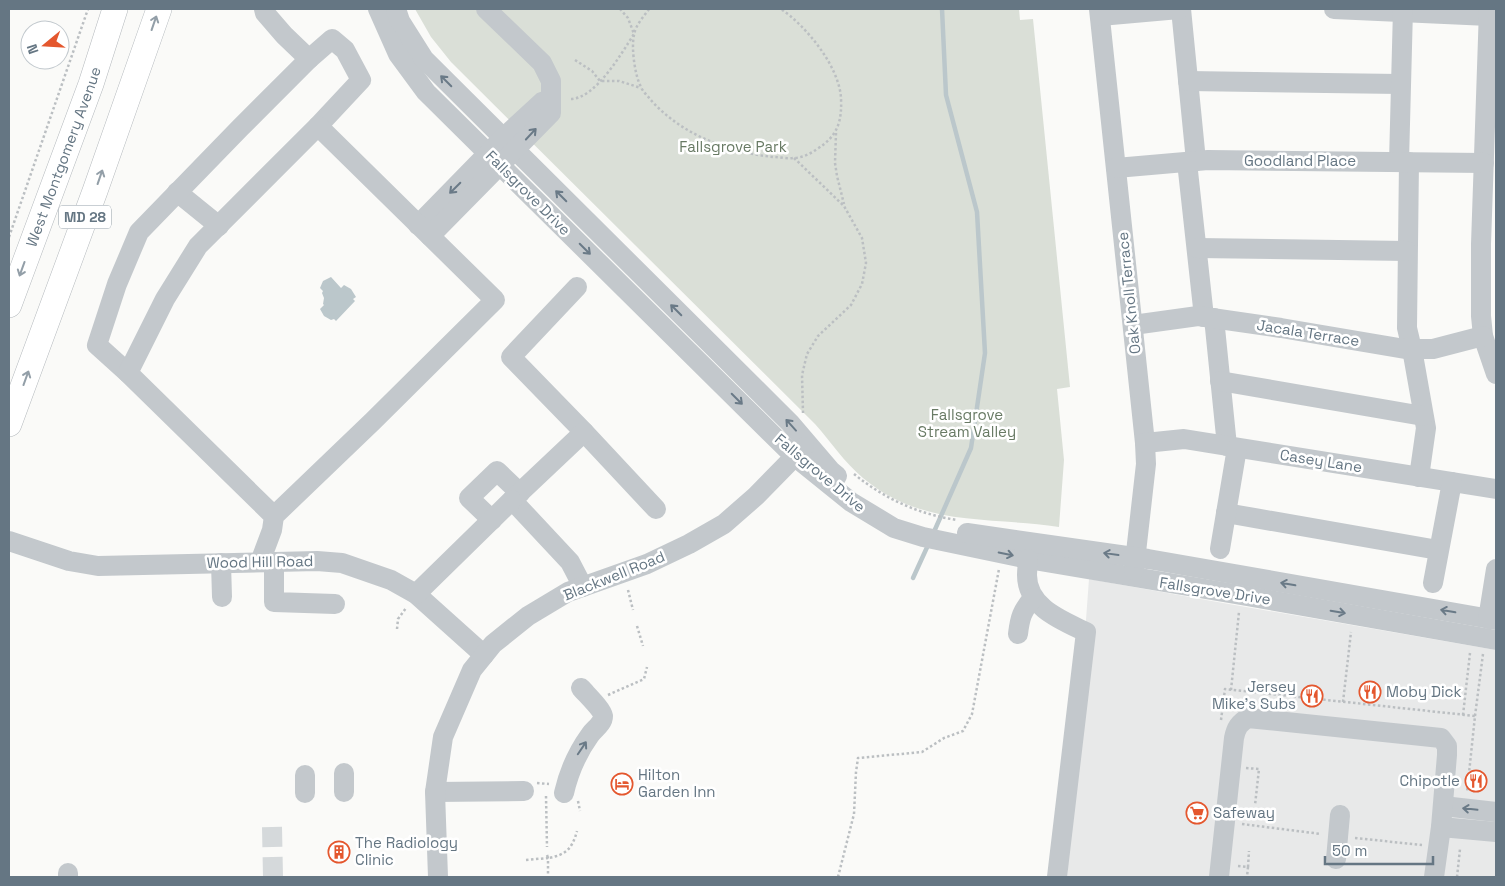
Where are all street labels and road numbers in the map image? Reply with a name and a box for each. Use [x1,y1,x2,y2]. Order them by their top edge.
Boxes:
street label: West Montgomery Avenue [21,64,105,249]
street label: Fallsgrove Drive [482,146,575,239]
street label: Goodland Place [1244,151,1356,170]
road number: MD 28 [59,206,111,228]
street label: Oak Knoll Terrace [1113,231,1144,355]
street label: Jacala Terrace [1255,315,1361,350]
street label: Fallsgrove Drive [771,429,870,516]
street label: Casey Lane [1279,445,1364,476]
street label: Blackwell Road [560,547,667,605]
street label: Wood Hill Road [207,551,313,572]
street label: Fallsgrove Drive [1158,572,1272,609]

